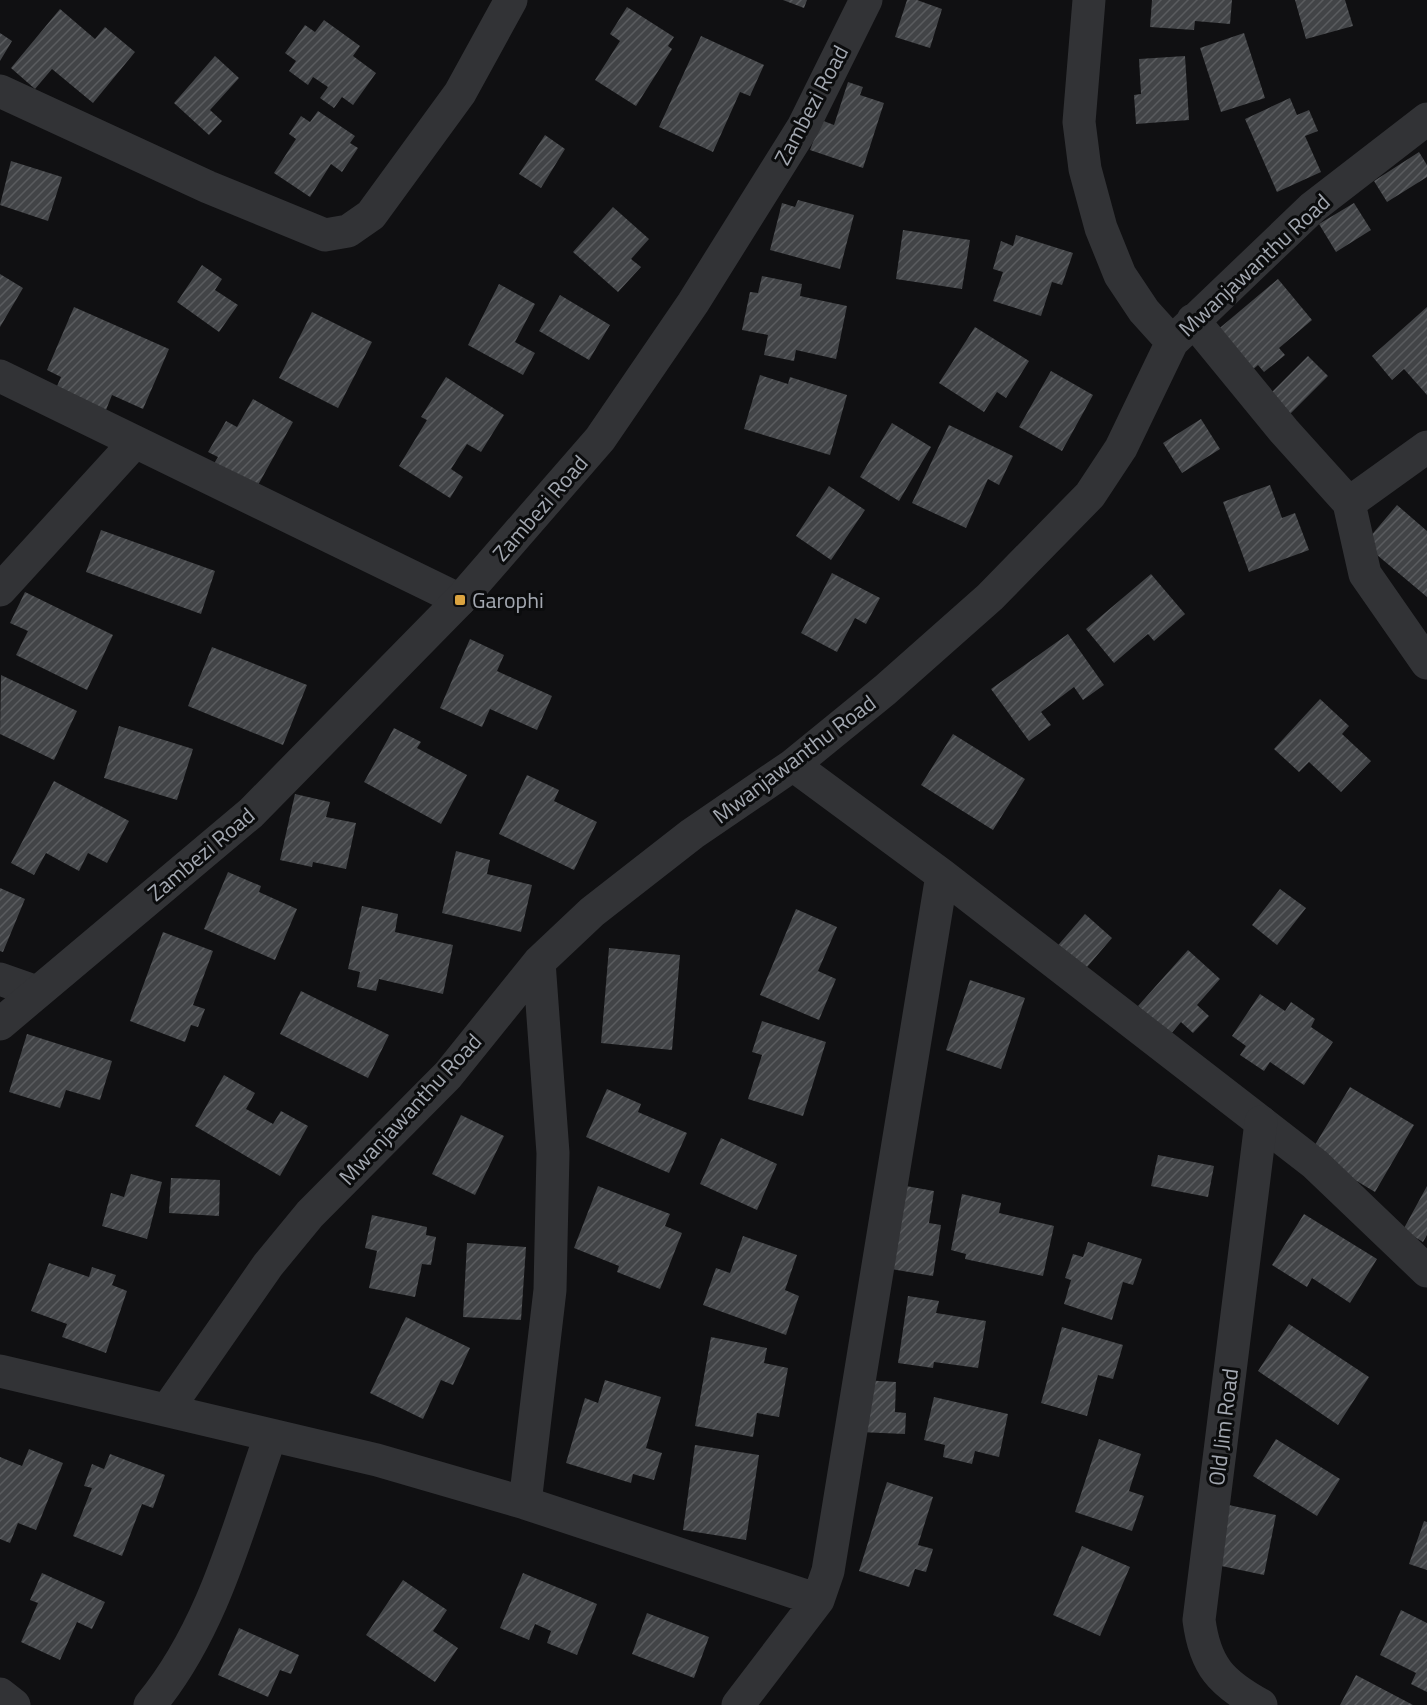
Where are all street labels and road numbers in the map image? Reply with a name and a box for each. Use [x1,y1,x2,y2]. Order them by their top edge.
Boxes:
street label: Zambezi Road [765,39,857,171]
street label: Mwanjawanthu Road [1170,185,1338,345]
street label: Zambezi Road [484,447,596,569]
street label: Mwanjawanthu Road [705,686,883,832]
street label: Zambezi Road [140,799,262,909]
street label: Mwanjawanthu Road [330,1025,490,1193]
street label: Old Jim Road [1199,1366,1247,1488]

